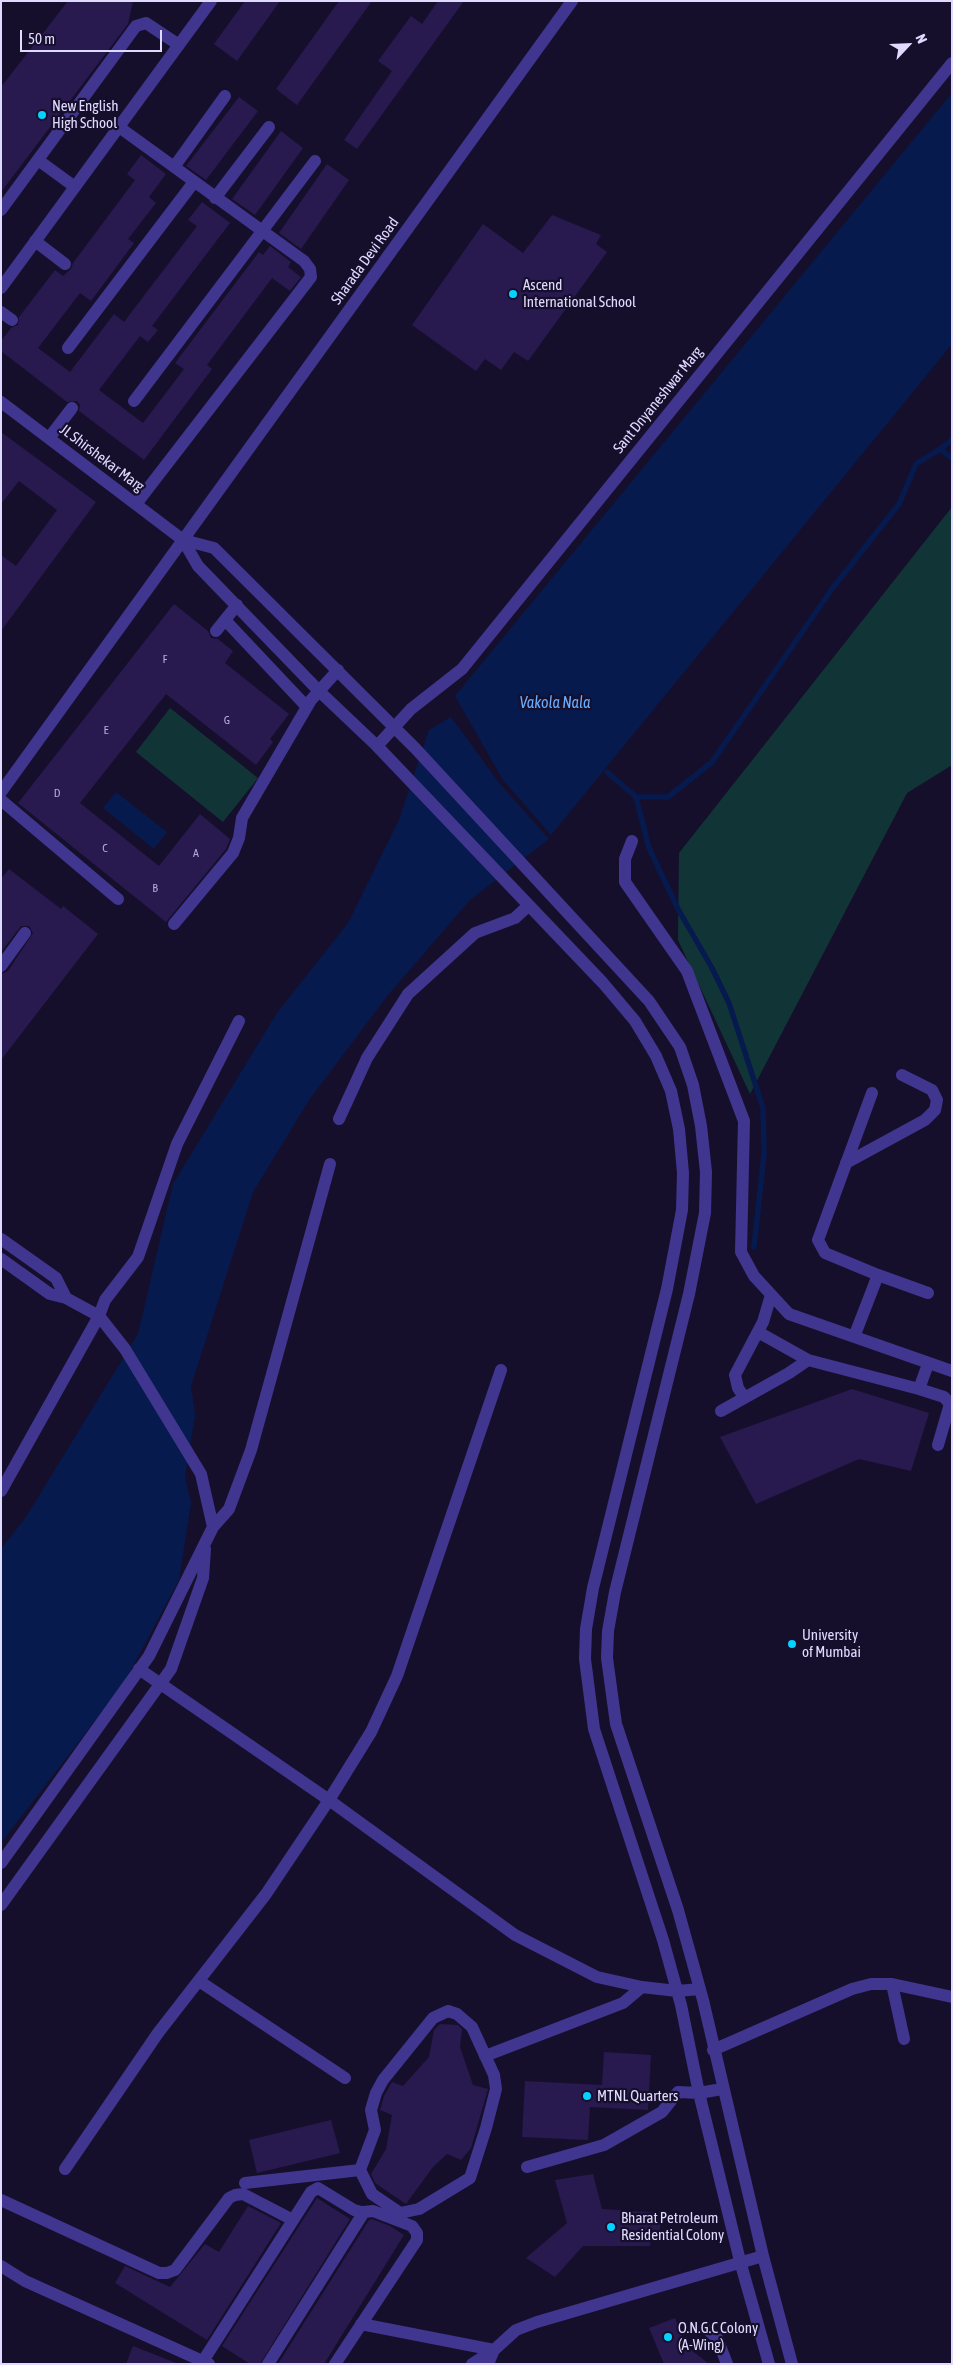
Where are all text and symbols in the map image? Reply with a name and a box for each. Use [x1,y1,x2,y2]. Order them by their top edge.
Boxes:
scale bar [22,20,165,52]
north arrow [883,20,933,70]
text: 50 m [28,30,55,47]
text: N [913,32,931,46]
place label: New English High School [52,97,119,132]
marker: New English High School [36,109,48,121]
street label: Sharada Devi Road [327,214,403,308]
place label: Ascend International School [523,276,636,311]
marker: Ascend International School [507,288,519,300]
street label: Sant Dnyaneshwar Marg [609,343,707,457]
street label: JL Shirshekar Marg [56,420,148,496]
house number: F [163,652,167,666]
water label: Vakola Nala [520,693,590,713]
house number: G [224,713,230,727]
house number: E [103,723,109,737]
house number: D [54,786,60,800]
house number: C [102,841,108,855]
house number: A [193,846,199,860]
house number: B [152,881,158,895]
place label: University of Mumbai [802,1626,861,1661]
marker: University of Mumbai [786,1638,798,1650]
place label: MTNL Quarters [597,2087,678,2105]
marker: MTNL Quarters [581,2090,593,2102]
place label: Bharat Petroleum Residential Colony [621,2209,724,2244]
marker: Bharat Petroleum Residential Colony [605,2221,617,2233]
place label: O.N.G.C Colony (A-Wing) [678,2319,758,2354]
marker: O.N.G.C Colony (A-Wing) [662,2331,674,2343]

